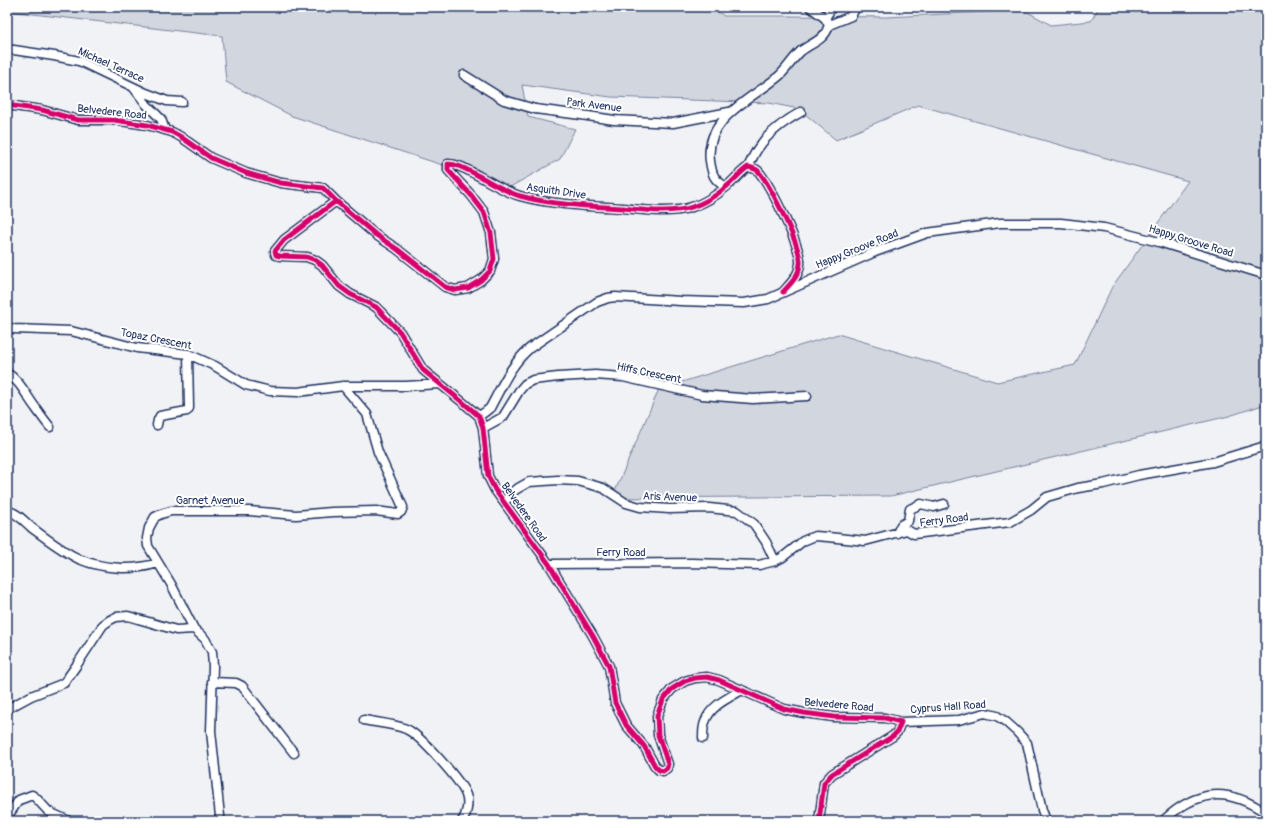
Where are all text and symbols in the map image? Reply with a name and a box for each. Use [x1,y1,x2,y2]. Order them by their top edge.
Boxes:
street label: Michael Terrace [76,45,147,86]
street label: Park Avenue [566,95,623,115]
street label: Belvedere Road [77,102,147,122]
street label: Asquith Drive [525,180,587,202]
street label: Happy Groove Road [1147,222,1235,260]
street label: Happy Groove Road [814,227,900,271]
street label: Topaz Crescent [119,326,193,352]
street label: Hiffs Crescent [616,360,683,386]
street label: Belvedere Road [499,480,549,544]
street label: Aris Avenue [643,490,698,504]
street label: Garnet Avenue [176,494,245,507]
street label: Ferry Road [919,511,969,529]
street label: Ferry Road [596,546,646,559]
street label: Belvedere Road [804,695,874,715]
street label: Cyprus Hall Road [910,698,986,716]

